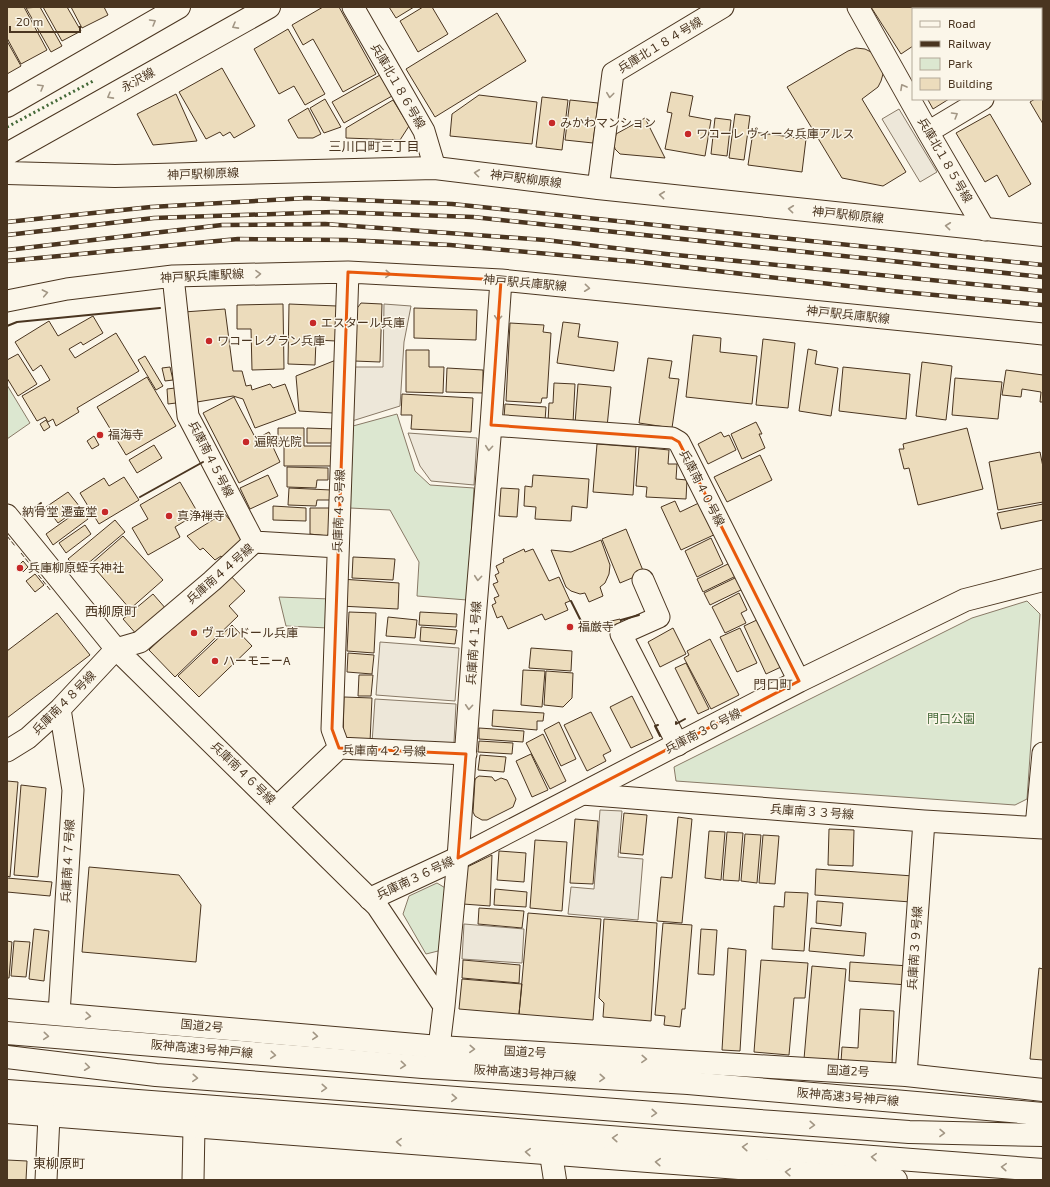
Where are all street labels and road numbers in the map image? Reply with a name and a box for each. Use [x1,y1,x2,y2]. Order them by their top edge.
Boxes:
street label: 兵庫北１８４号線 [615,13,704,75]
street label: 兵庫北１８６号線 [369,40,429,131]
street label: 永沢線 [118,64,157,94]
street label: 兵庫北１８５号線 [916,114,976,205]
street label: 神戸駅柳原線 [167,165,239,181]
street label: 神戸駅柳原線 [490,167,563,189]
street label: 神戸駅柳原線 [812,203,885,225]
street label: 神戸駅兵庫駅線 [160,266,244,284]
street label: 神戸駅兵庫駅線 [483,271,568,293]
street label: 神戸駅兵庫駅線 [806,303,891,325]
street label: 兵庫南４５号線 [187,418,237,499]
street label: 兵庫南４０号線 [678,447,728,528]
street label: 兵庫南４３号線 [330,469,346,553]
street label: 兵庫南４４号線 [183,540,256,606]
street label: 兵庫南４１号線 [463,601,483,685]
street label: 兵庫南４８号線 [29,668,98,737]
street label: 兵庫南３６号線 [662,705,743,755]
street label: 兵庫南４６号線 [209,738,279,806]
street label: 兵庫南４２号線 [342,742,426,758]
street label: 兵庫南３３号線 [770,801,854,821]
street label: 兵庫南４７号線 [58,819,76,903]
street label: 兵庫南３６号線 [374,853,456,901]
street label: 兵庫南３９号線 [904,906,924,990]
street label: 国道2号 [180,1016,224,1034]
street label: 阪神高速3号神戸線 [150,1037,254,1059]
street label: 国道2号 [503,1043,547,1059]
street label: 阪神高速3号神戸線 [473,1061,577,1083]
street label: 国道2号 [826,1062,870,1078]
street label: 阪神高速3号神戸線 [796,1085,900,1107]

